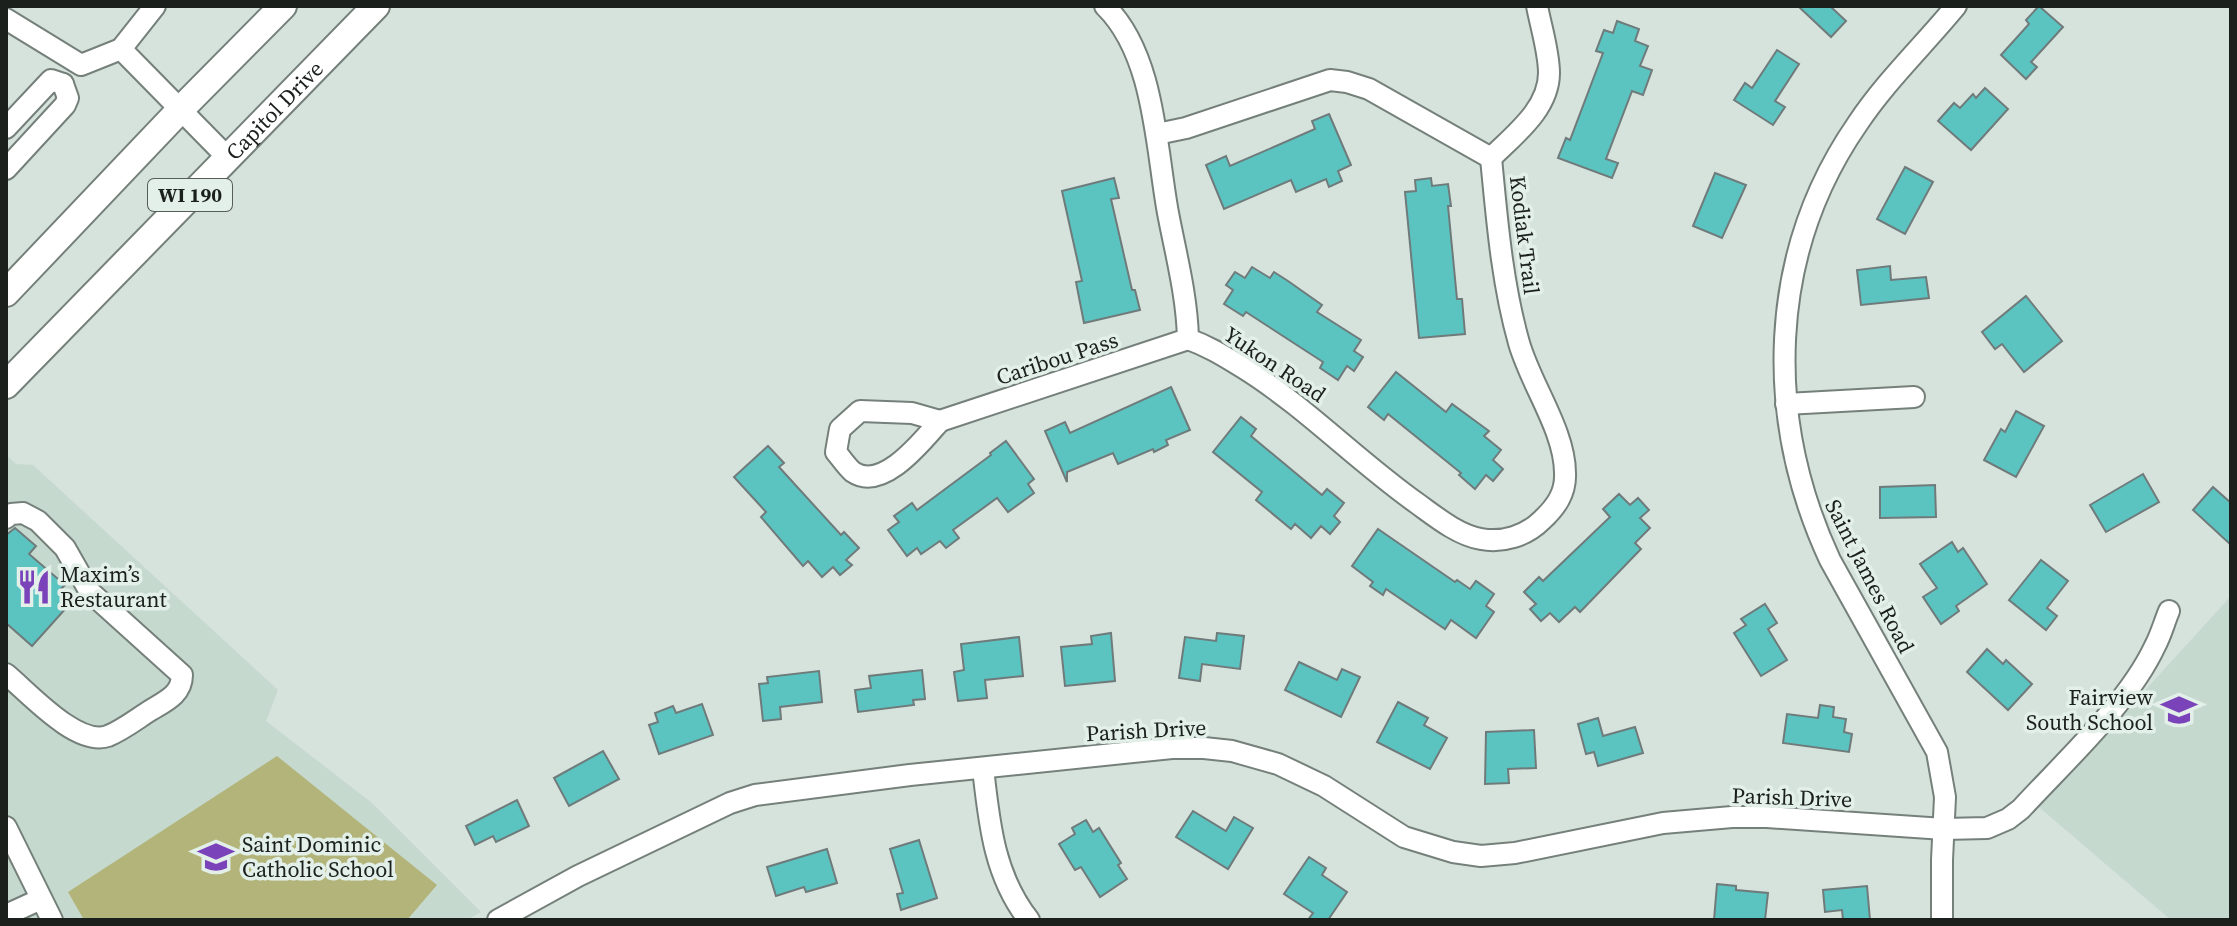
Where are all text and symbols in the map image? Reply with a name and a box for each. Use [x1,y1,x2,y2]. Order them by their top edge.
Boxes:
street label: Capitol Drive [219,54,330,166]
street label: Kodiak Trail [1503,174,1547,296]
road number: WI 190 [148,179,232,211]
street label: Yukon Road [1218,319,1332,409]
street label: Caribou Pass [992,324,1122,392]
street label: Saint James Road [1818,494,1922,658]
place label: Maxim’s Restaurant [60,559,167,614]
restaurant icon: Maxim’s Restaurant [15,568,53,606]
place label: Fairview South School [2026,682,2153,737]
school or university icon: Fairview South School [2160,691,2198,729]
street label: Parish Drive [1085,712,1207,748]
street label: Parish Drive [1731,780,1853,814]
place label: Saint Dominic Catholic School [242,829,394,884]
school or university icon: Saint Dominic Catholic School [197,838,235,876]

